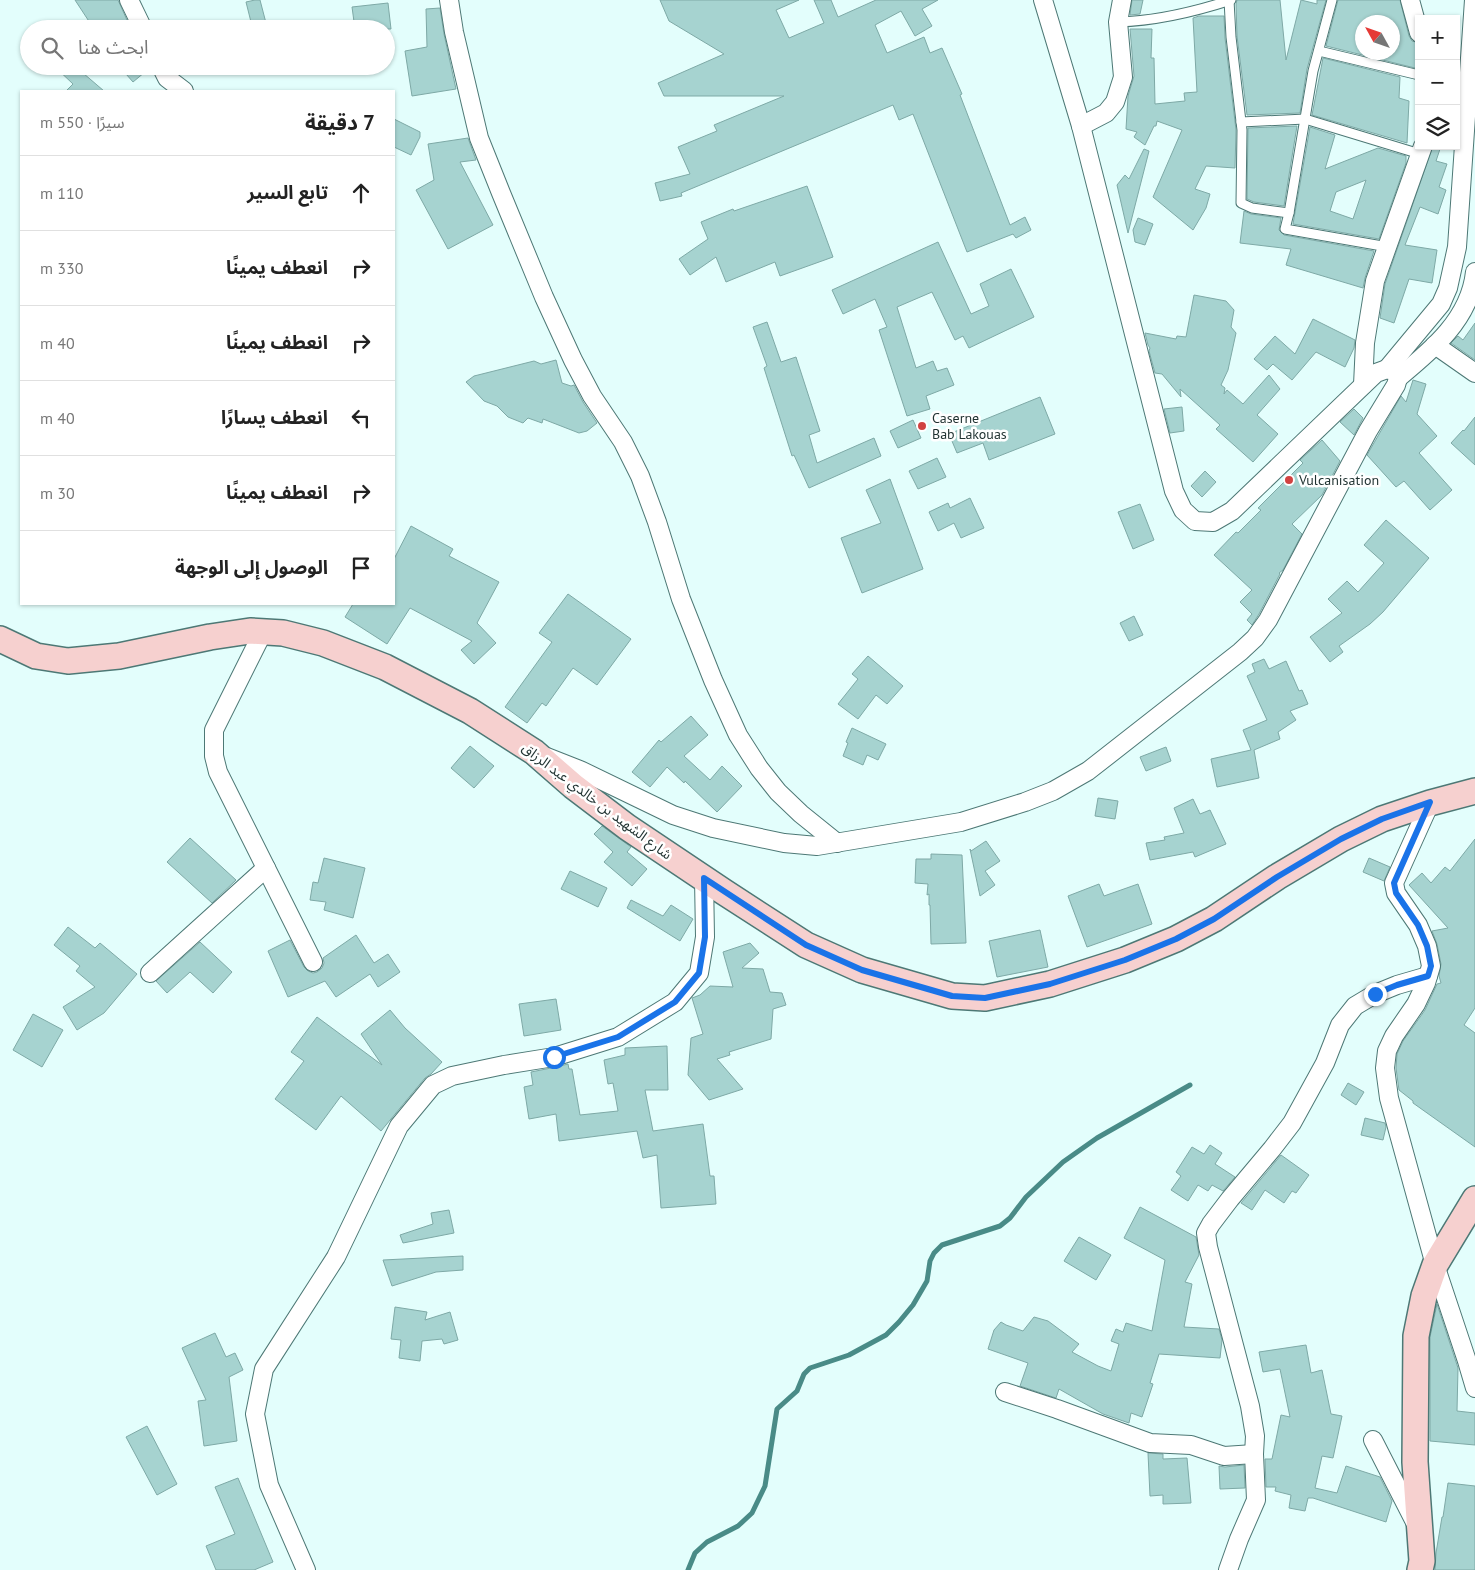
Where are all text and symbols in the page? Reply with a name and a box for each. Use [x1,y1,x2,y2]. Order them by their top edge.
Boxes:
north arrow [1355,15,1400,60]
map controls [1415,15,1460,150]
button: + [1415,15,1460,60]
search box [20,20,395,75]
icon: search [38,34,66,62]
text: ابحث هنا [78,35,149,59]
button: − [1415,60,1460,105]
button: layers [1415,105,1460,150]
text: 7 دقيقة [305,109,375,136]
text: سيرًا · 550 m [40,112,125,132]
icon: ahead [347,179,375,207]
text: تابع السير [247,180,328,204]
text: 110 m [40,183,83,203]
icon: right [347,254,375,282]
text: انعطف يمينًا [226,255,328,279]
text: 330 m [40,258,83,278]
icon: right [347,329,375,357]
text: انعطف يمينًا [226,330,328,354]
text: 40 m [40,333,75,353]
icon: left [347,404,375,432]
text: انعطف يسارًا [221,405,328,429]
text: 40 m [40,408,75,428]
place label: Caserne Bab Lakouas [932,409,1007,443]
marker: Caserne Bab Lakouas [916,420,928,432]
place label: Vulcanisation [1298,471,1379,489]
marker: Vulcanisation [1283,474,1295,486]
icon: right [347,479,375,507]
text: انعطف يمينًا [226,480,328,504]
text: 30 m [40,483,75,503]
icon: arrive [347,554,375,582]
text: الوصول إلى الوجهة [175,555,328,579]
street label: شارع الشهيد بن خالدي عبد الرزاق [517,739,676,865]
route end [1364,983,1387,1006]
route start [543,1046,566,1069]

